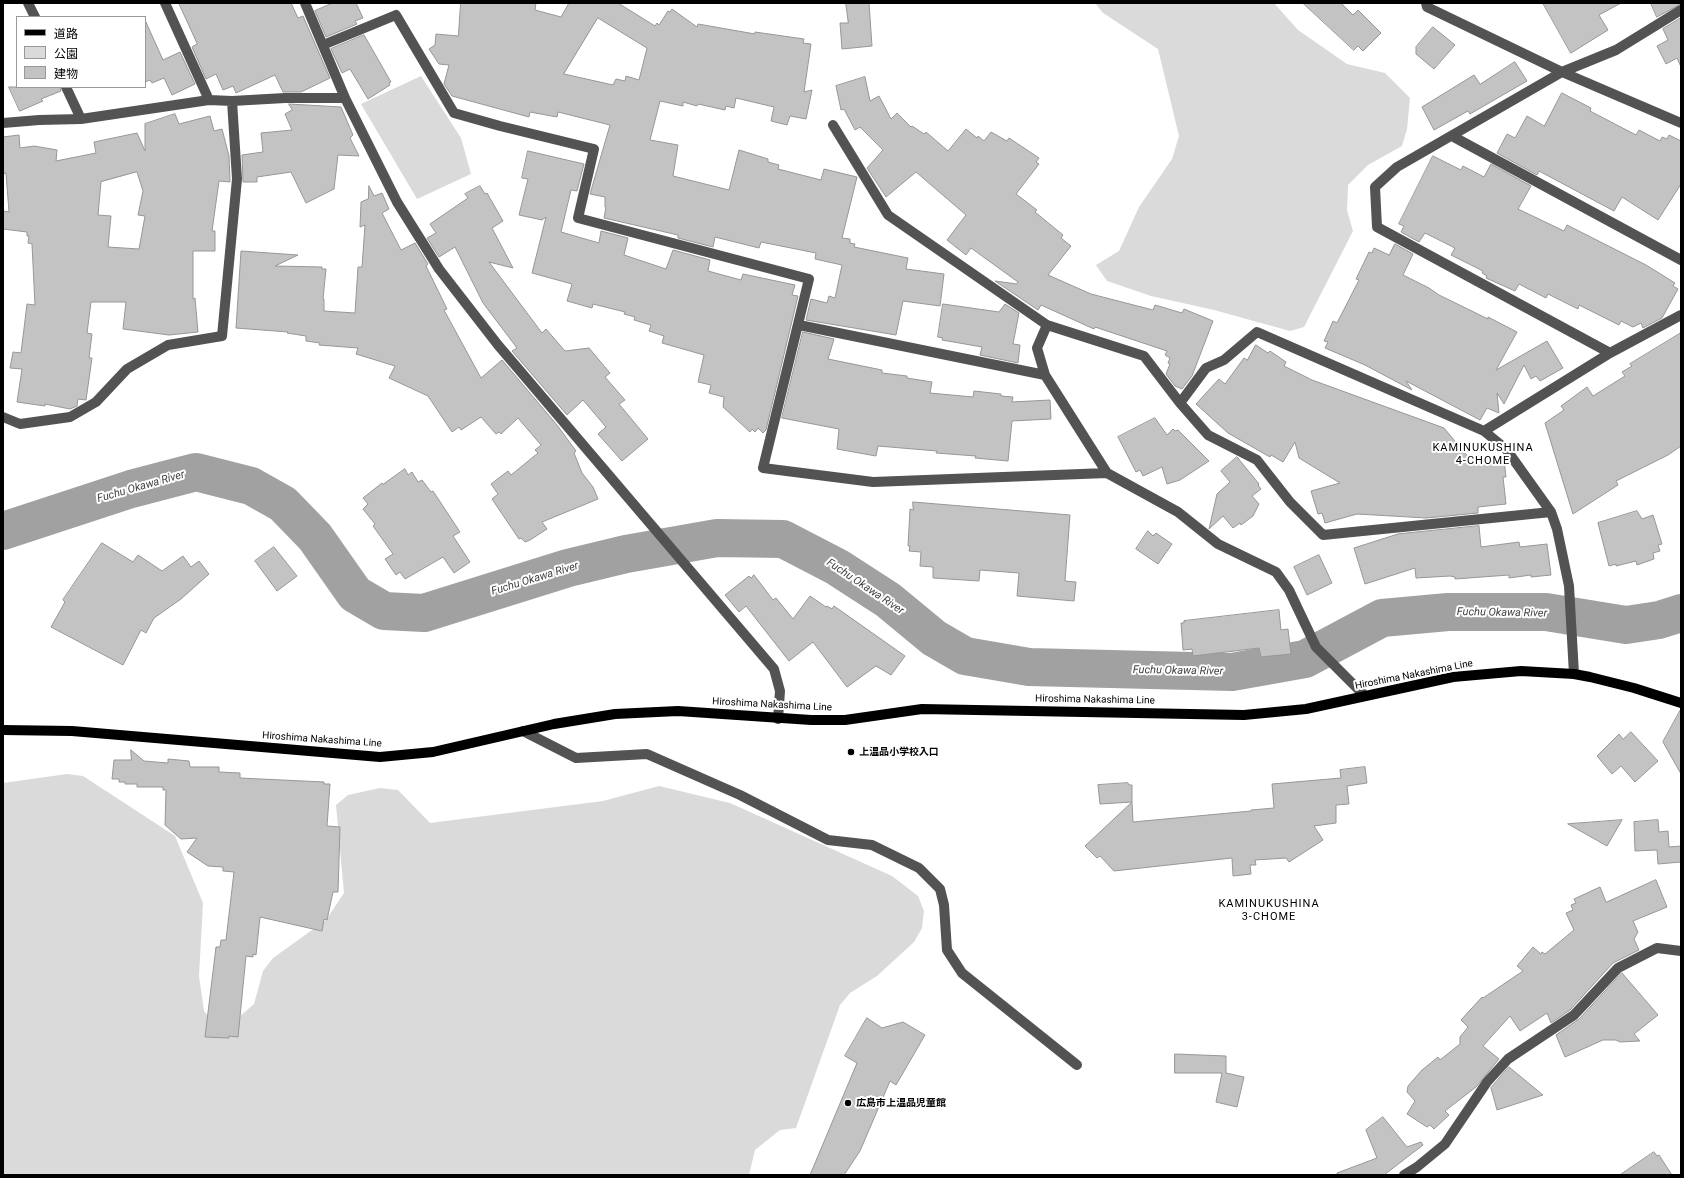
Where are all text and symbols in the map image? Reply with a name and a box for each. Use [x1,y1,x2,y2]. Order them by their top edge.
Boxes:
legend [16,16,146,88]
text: 道路 [54,27,78,41]
text: 公園 [54,47,78,61]
text: 建物 [54,67,78,81]
district label: KAMINUKUSHINA 4-CHOME [1432,441,1534,467]
water label: Fuchu Okawa River [96,468,186,506]
water label: Fuchu Okawa River [824,556,906,618]
water label: Fuchu Okawa River [490,559,580,599]
water label: Fuchu Okawa River [1457,606,1547,620]
street label: Hiroshima Nakashima Line [1354,658,1474,692]
water label: Fuchu Okawa River [1133,664,1223,678]
street label: Hiroshima Nakashima Line [1035,693,1155,707]
street label: Hiroshima Nakashima Line [712,696,832,714]
street label: Hiroshima Nakashima Line [262,730,382,750]
place label: 上温品小学校入口 [859,746,939,758]
marker: 上温品小学校入口 [846,747,856,757]
district label: KAMINUKUSHINA 3-CHOME [1218,897,1320,923]
place label: 広島市上温品児童館 [856,1097,946,1109]
marker: 広島市上温品児童館 [843,1098,853,1108]

